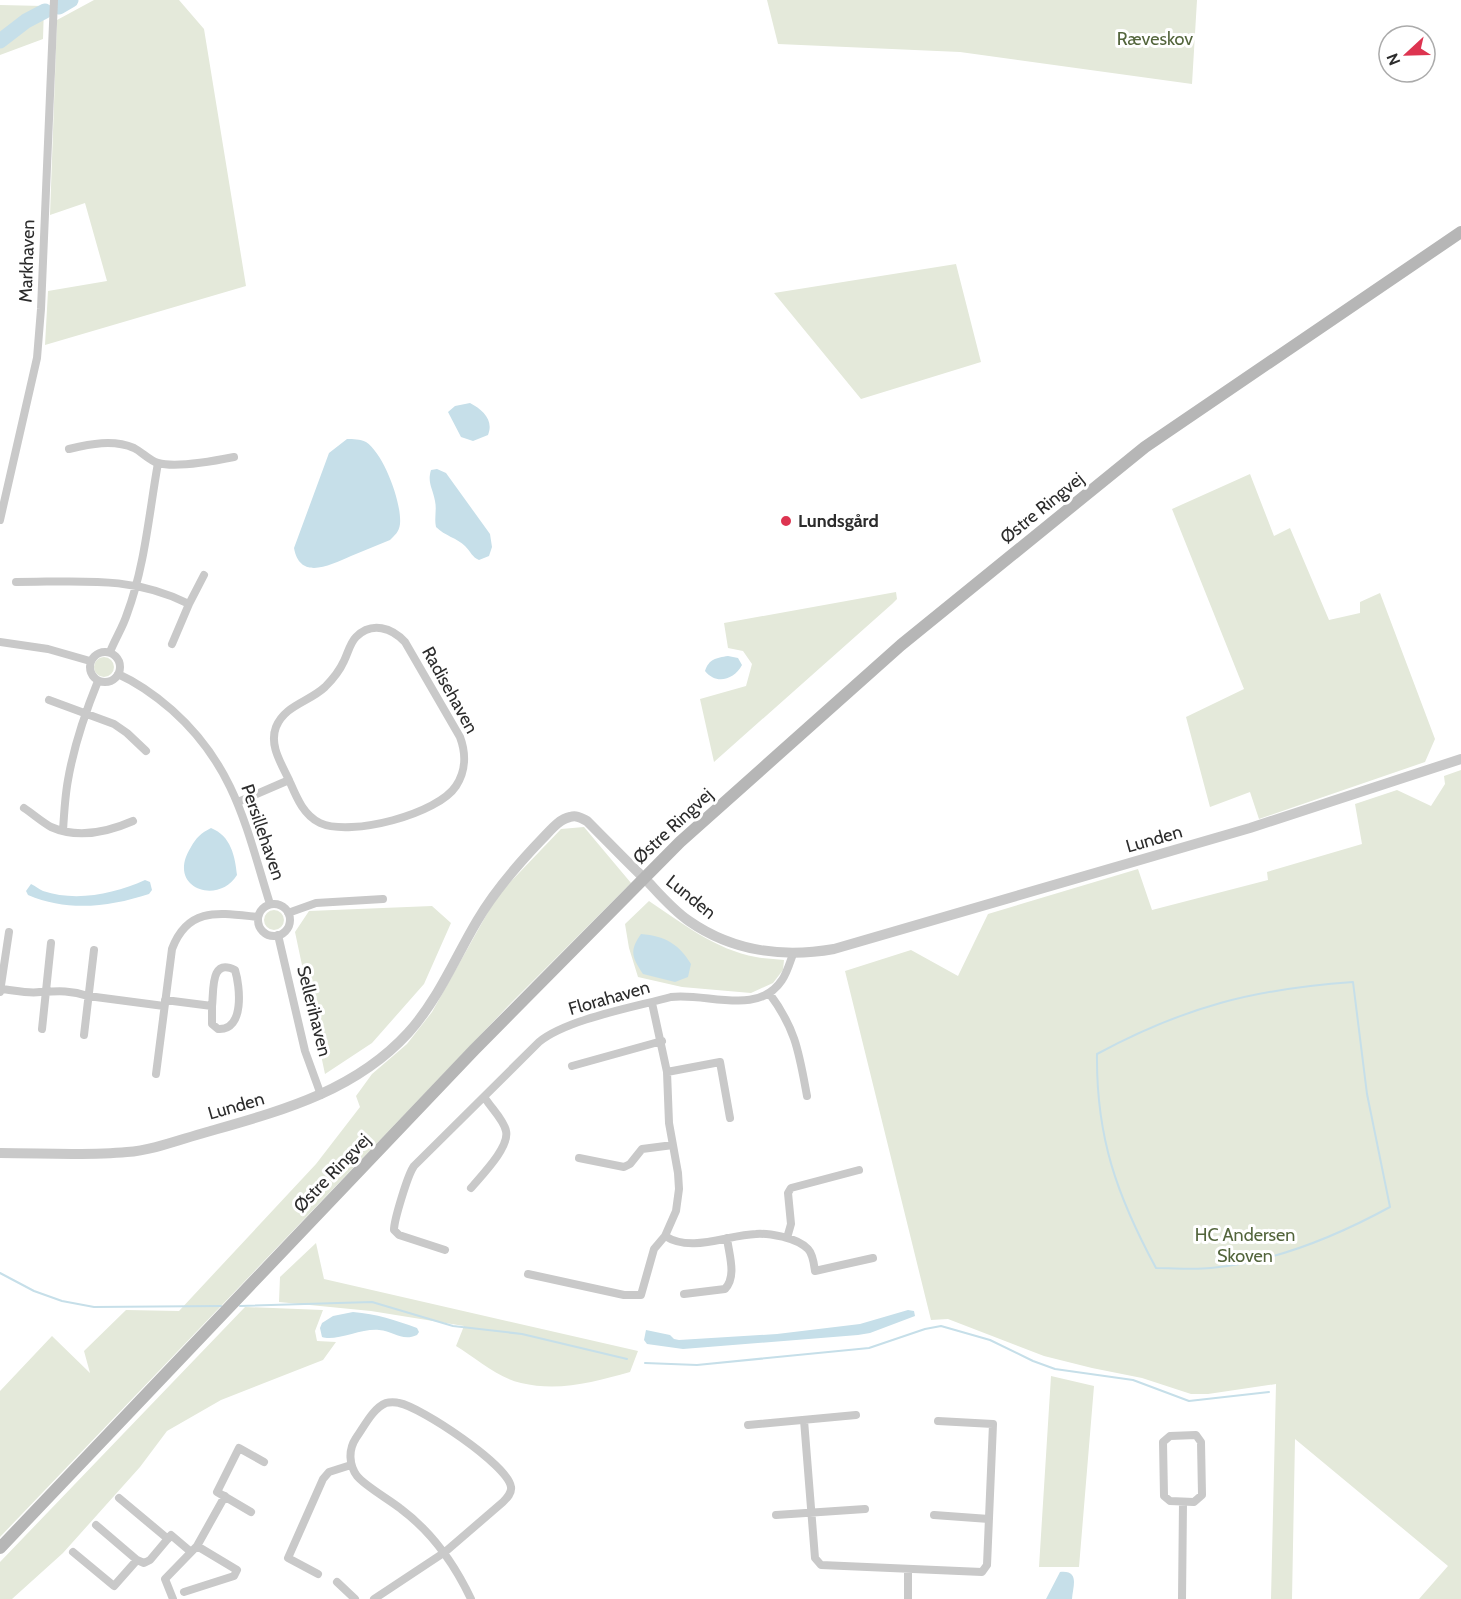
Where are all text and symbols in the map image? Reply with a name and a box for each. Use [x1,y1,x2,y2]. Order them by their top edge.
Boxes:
north arrow [1377,24,1437,84]
park label: Ræveskov [1117,28,1193,50]
text: N [1383,51,1404,68]
street label: Markhaven [15,219,39,303]
street label: Østre Ringvej [996,468,1088,548]
place label: Lundsgård [798,510,879,532]
marker: Lundsgård [779,514,793,528]
street label: Radisehaven [417,643,483,737]
street label: Persillehaven [236,781,290,883]
street label: Østre Ringvej [628,783,718,869]
street label: Lunden [1123,820,1185,858]
street label: Lunden [662,870,720,924]
street label: Sellerihaven [292,963,336,1059]
street label: Florahaven [566,976,652,1020]
street label: Lunden [205,1087,267,1125]
street label: Østre Ringvej [289,1129,375,1217]
park label: HC Andersen Skoven [1195,1224,1295,1267]

